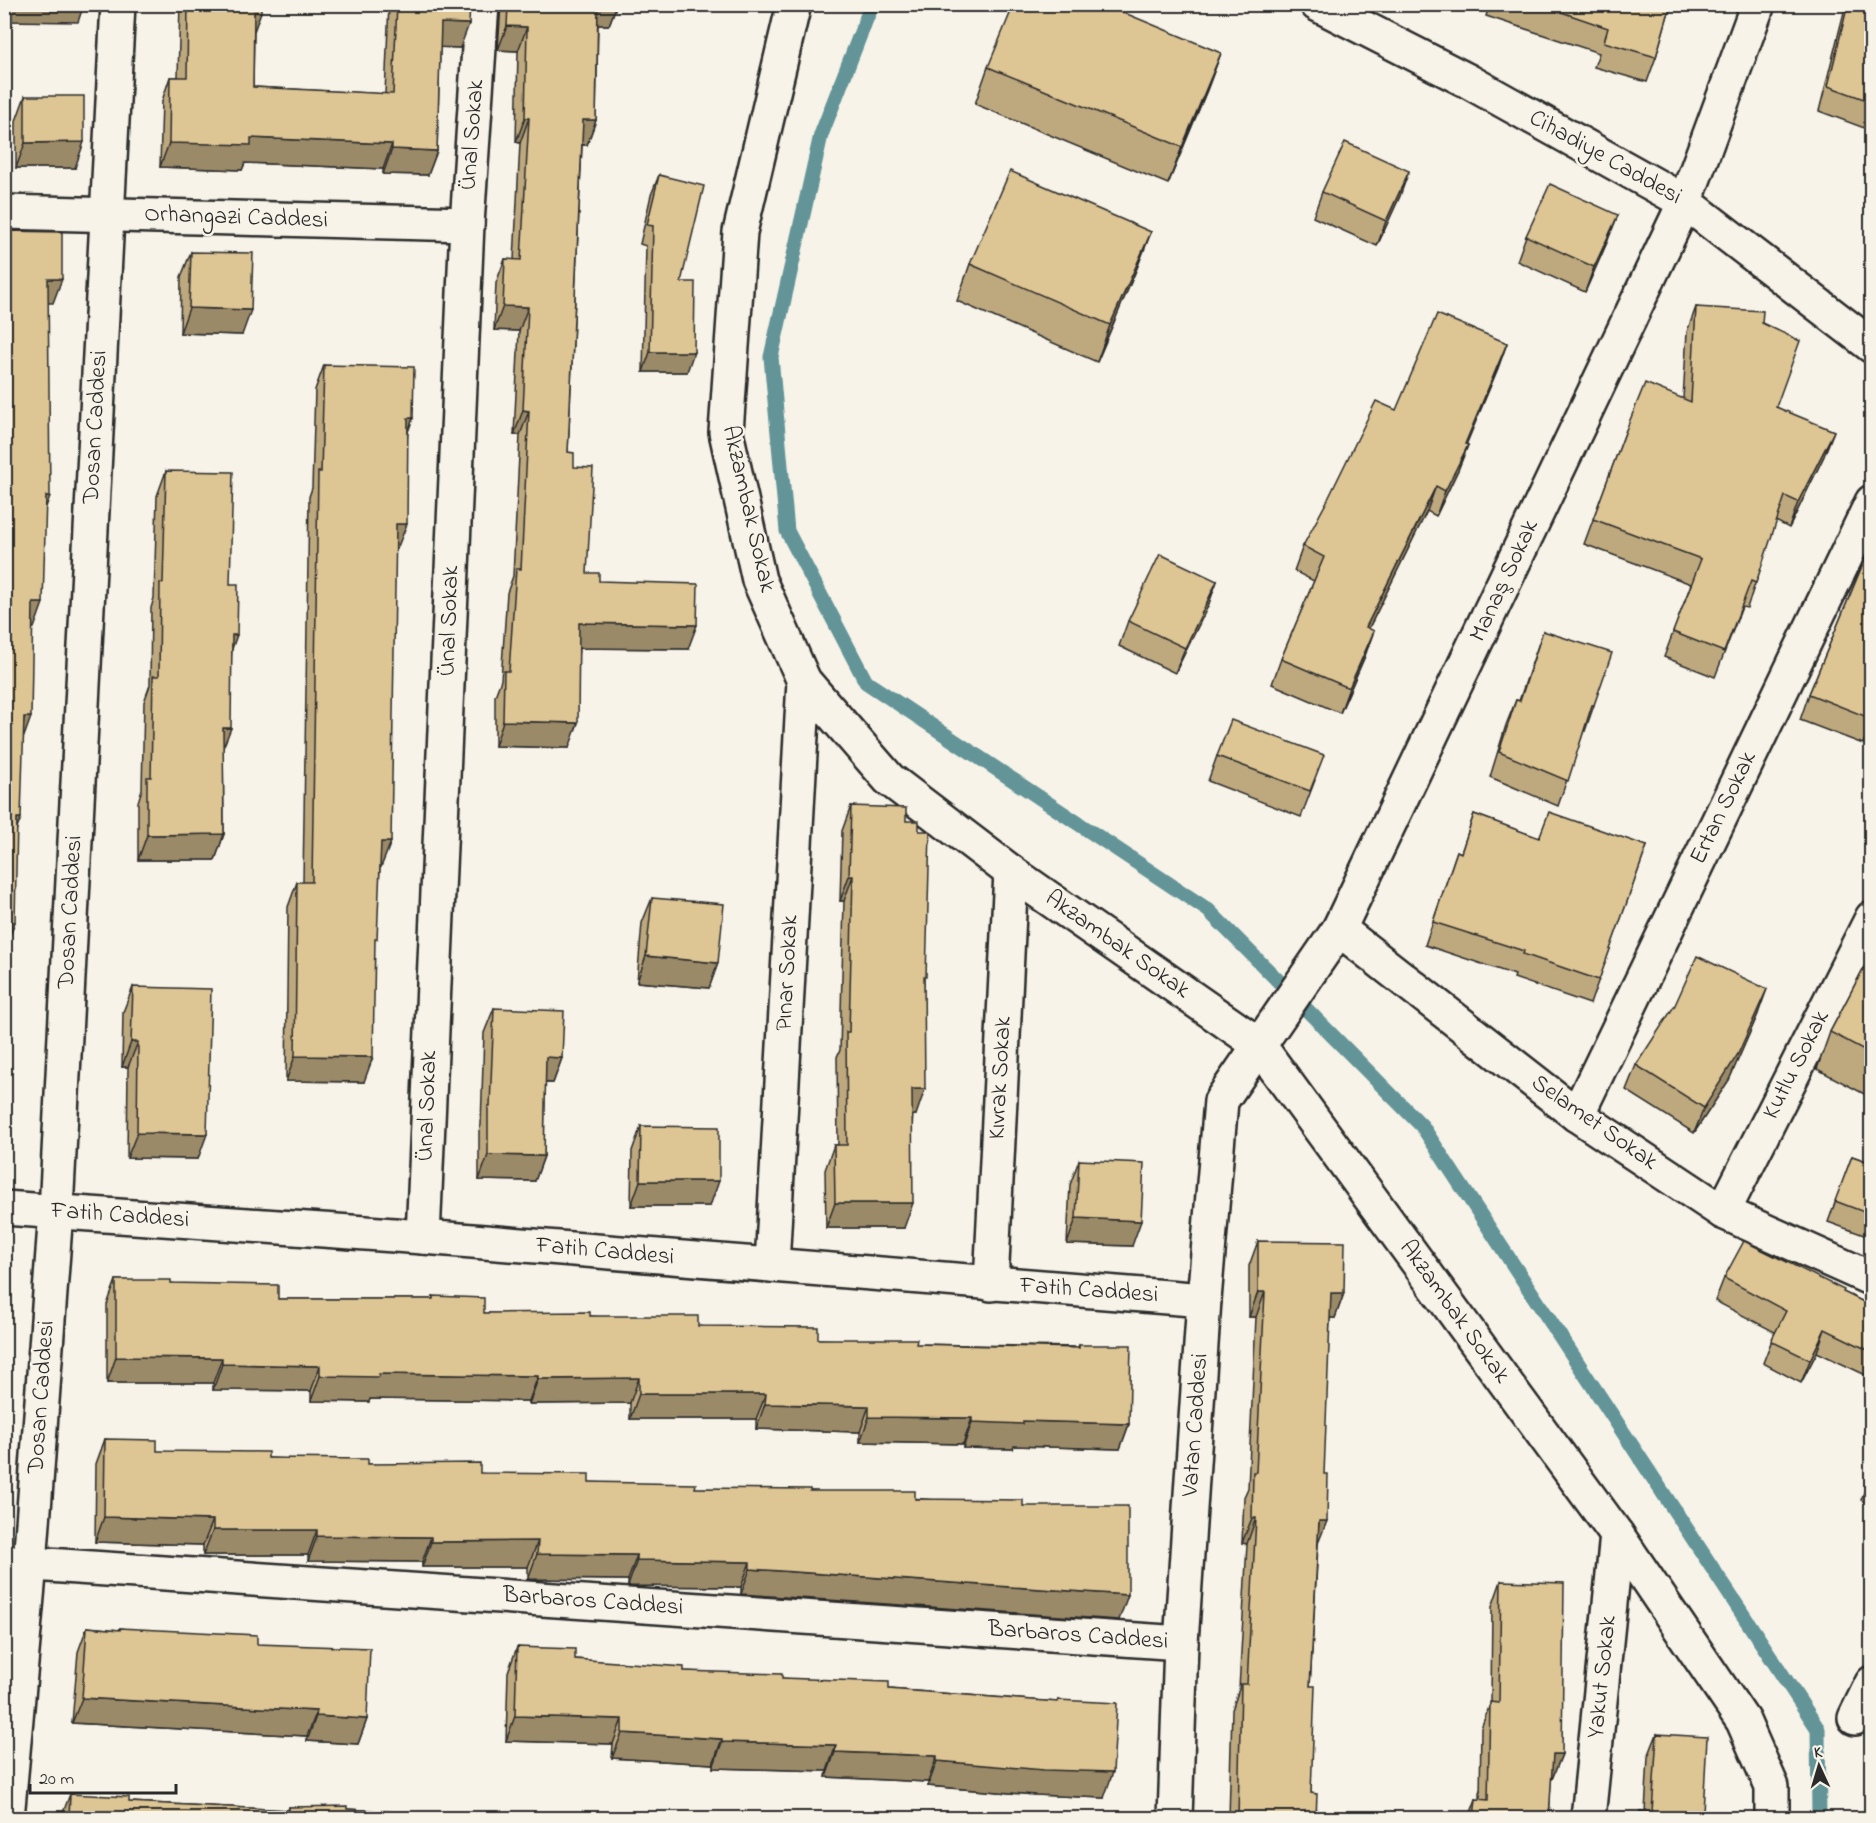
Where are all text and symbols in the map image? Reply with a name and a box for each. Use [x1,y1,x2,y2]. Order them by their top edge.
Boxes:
street label: Ünal Sokak [452,78,494,192]
street label: Cihadiye Caddesi [1522,101,1688,215]
street label: Orhangazi Caddesi [143,197,329,239]
street label: Dosan Caddesi [74,349,117,506]
street label: Akzambak Sokak [712,422,784,596]
street label: Manaş Sokak [1461,513,1549,648]
street label: Ünal Sokak [431,564,469,677]
street label: Ertan Sokak [1682,745,1767,870]
street label: Dosan Caddesi [49,834,92,991]
street label: Akzambak Sokak [1037,882,1197,1008]
street label: Pınar Sokak [767,914,809,1032]
street label: Kutlu Sokak [1755,1004,1840,1126]
street label: Kıvrak Sokak [980,1015,1022,1140]
street label: Ünal Sokak [409,1049,447,1162]
street label: Selamet Sokak [1523,1066,1665,1180]
street label: Fatih Caddesi [49,1194,190,1238]
street label: Fatih Caddesi [533,1228,676,1275]
street label: Akzambak Sokak [1390,1233,1518,1392]
street label: Fatih Caddesi [1018,1269,1159,1313]
street label: Dosan Caddesi [19,1319,65,1476]
street label: Vatan Caddesi [1173,1352,1218,1499]
street label: Barbaros Caddesi [501,1578,684,1626]
street label: Barbaros Caddesi [986,1612,1169,1660]
street label: Yakut Sokak [1579,1613,1627,1740]
north arrow [1789,1736,1849,1796]
text: K [1813,1741,1824,1765]
scale bar [30,1757,176,1795]
text: 20 m [39,1767,74,1793]

